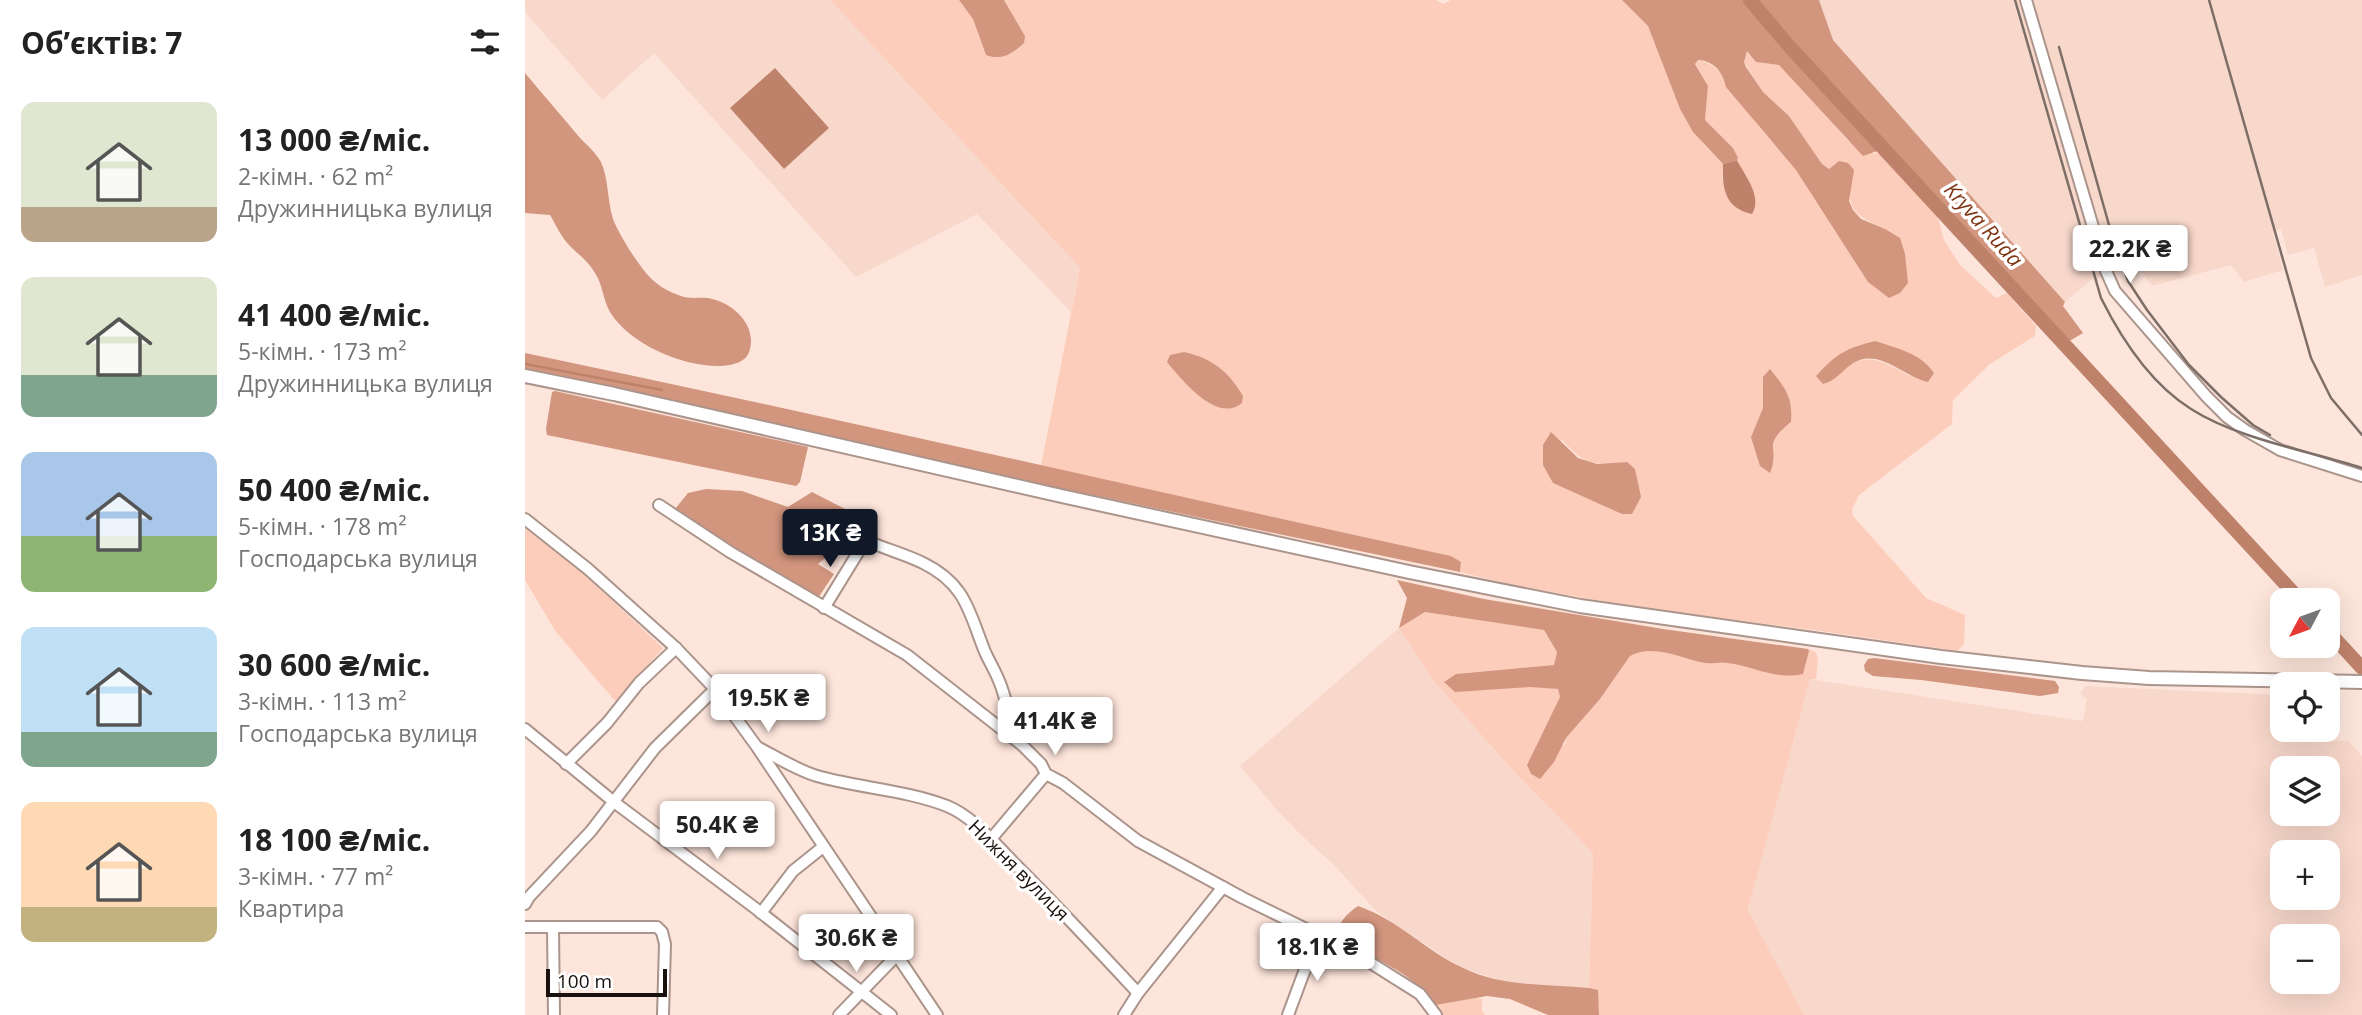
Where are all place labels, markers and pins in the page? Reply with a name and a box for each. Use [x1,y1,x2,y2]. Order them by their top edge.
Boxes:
pin: 22.2K ₴ [2065,226,2195,285]
pin: 13K ₴ [781,510,879,569]
pin: 19.5K ₴ [703,674,833,734]
pin: 41.4K ₴ [990,698,1120,757]
pin: 50.4K ₴ [652,802,782,861]
pin: 30.6K ₴ [791,914,921,974]
pin: 18.1K ₴ [1252,923,1382,983]

